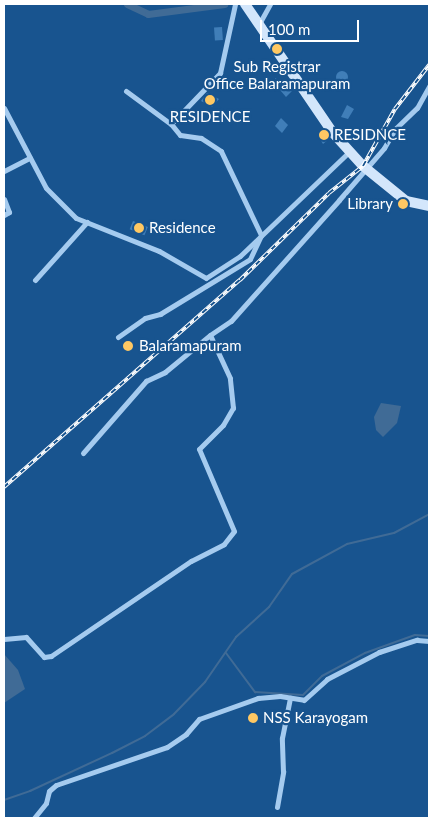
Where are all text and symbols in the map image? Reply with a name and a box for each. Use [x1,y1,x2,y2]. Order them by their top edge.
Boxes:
scale bar [263,10,362,42]
text: 100 m [268,20,310,38]
marker: Sub Registrar Office Balaramapuram [271,43,283,55]
place label: Sub Registrar Office Balaramapuram [204,57,350,92]
marker: RESIDENCE [204,94,216,106]
place label: RESIDENCE [170,108,250,126]
place label: RESIDNCE [334,126,406,144]
marker: RESIDNCE [318,129,330,141]
place label: Library [347,195,393,213]
marker: Library [397,198,409,210]
place label: Residence [149,219,216,237]
marker: Residence [133,222,145,234]
place label: Balaramapuram [139,337,242,355]
marker: Balaramapuram [121,339,135,353]
place label: NSS Karayogam [263,709,368,727]
marker: NSS Karayogam [247,712,259,724]

